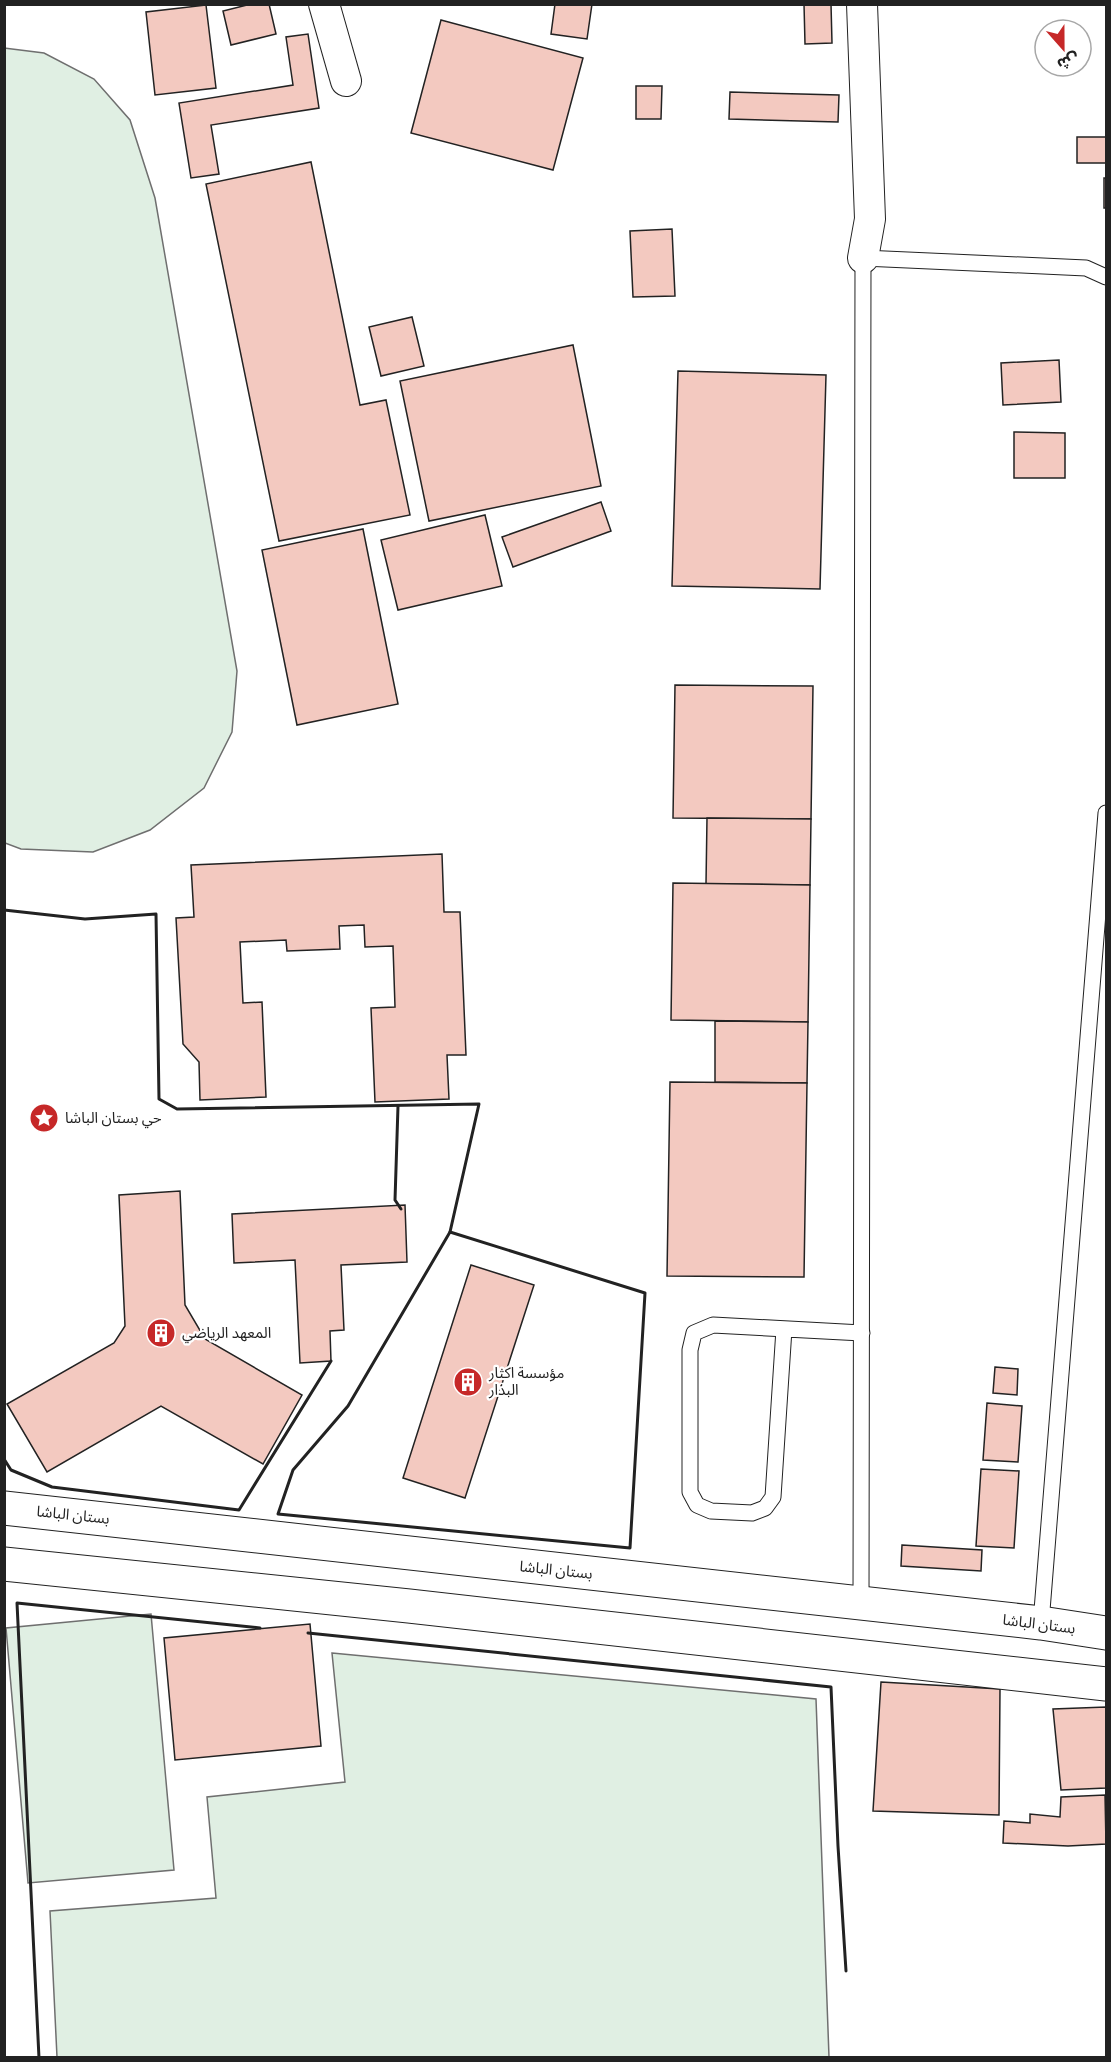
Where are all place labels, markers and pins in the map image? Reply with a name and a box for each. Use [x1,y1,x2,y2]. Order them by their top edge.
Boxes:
place icon: حي بستان الباشا [28,1102,60,1134]
place label: حي بستان الباشا [65,1109,162,1129]
building icon: المعهد الرياضي [145,1317,177,1349]
place label: المعهد الرياضي [182,1324,271,1344]
place label: مؤسسة اكثار البذار [488,1364,564,1399]
building icon: مؤسسة اكثار البذار [452,1366,484,1398]

